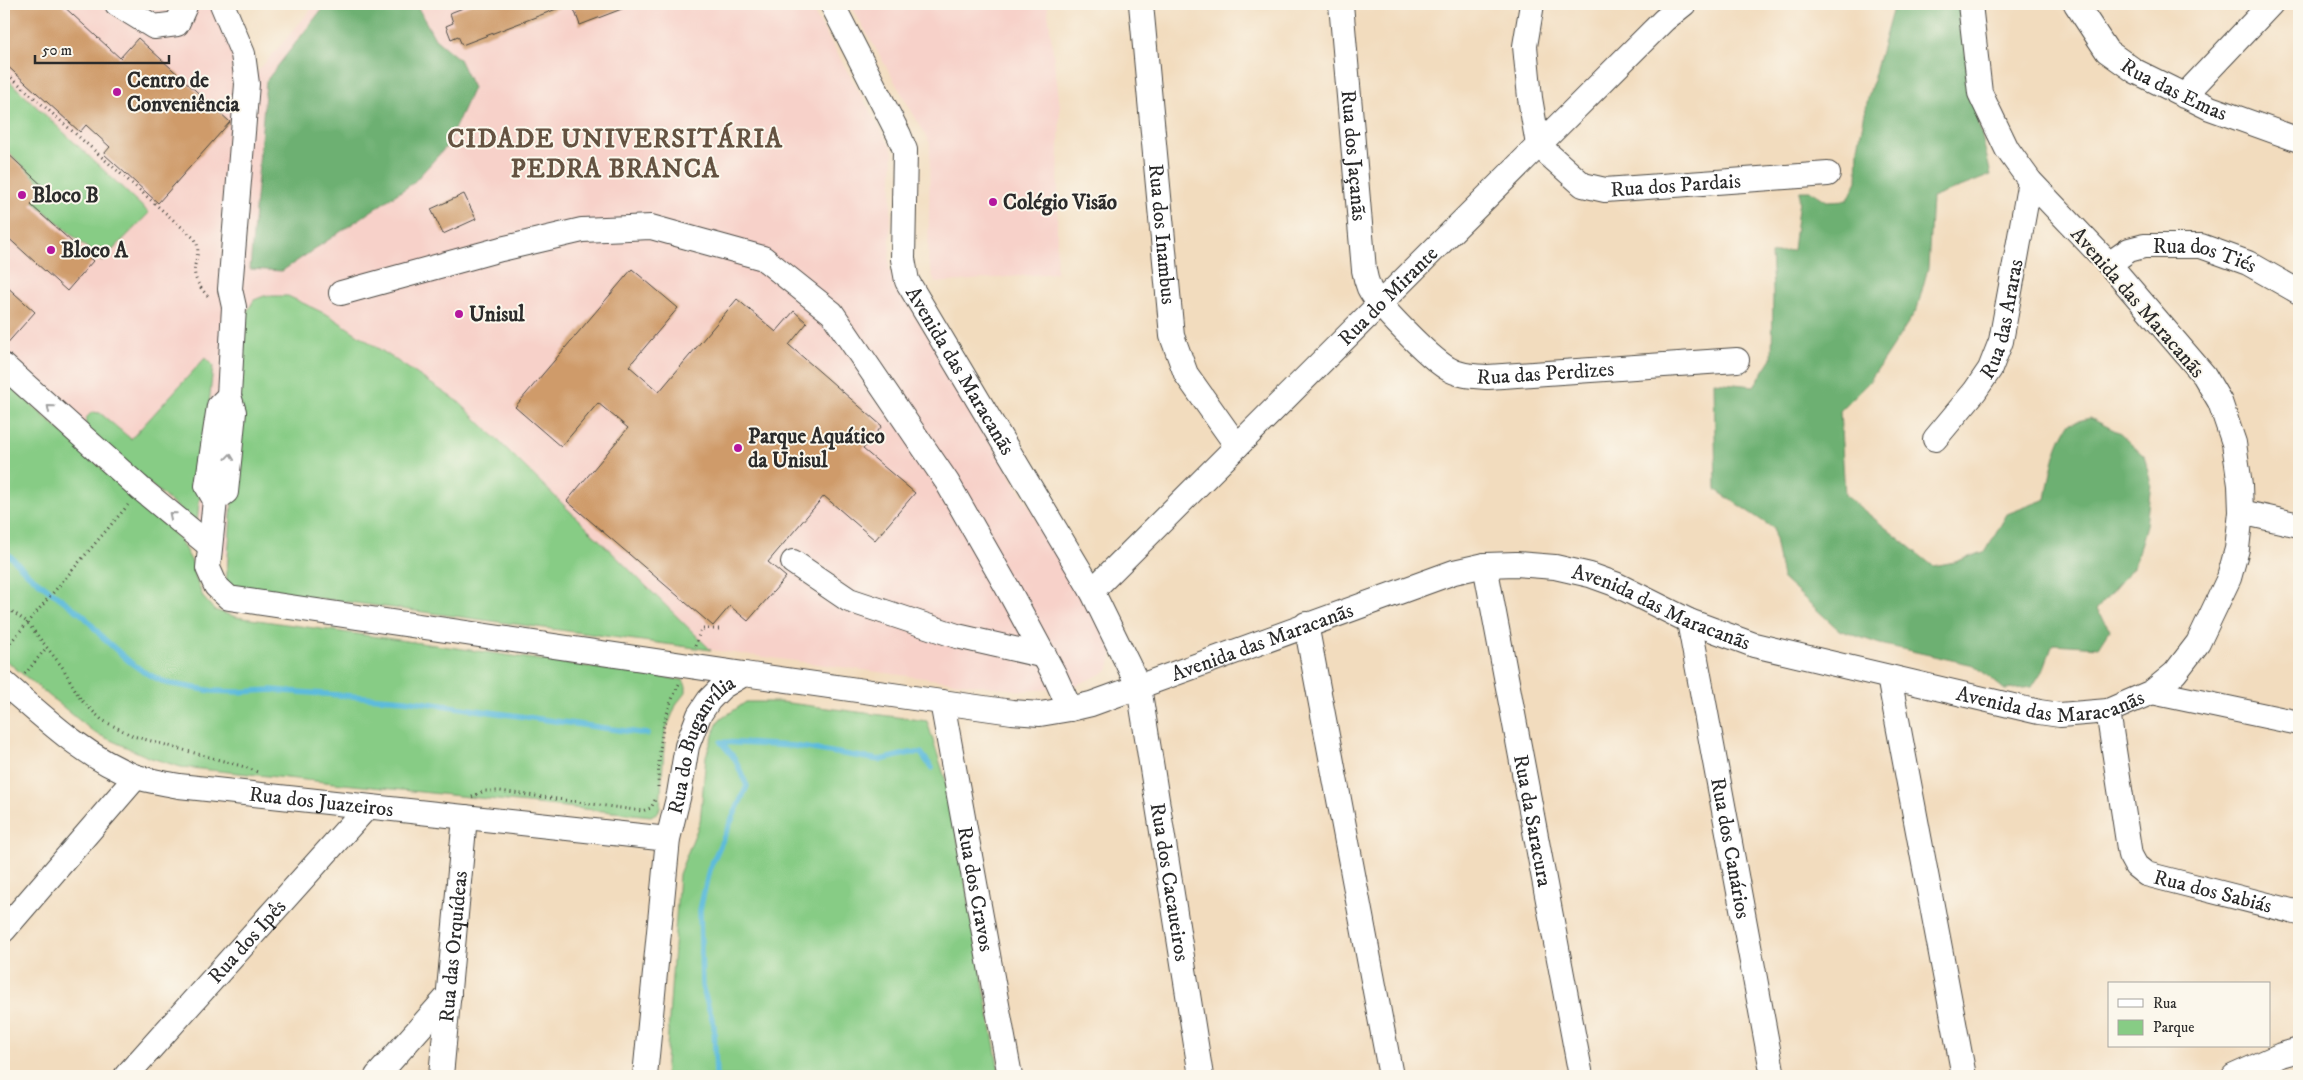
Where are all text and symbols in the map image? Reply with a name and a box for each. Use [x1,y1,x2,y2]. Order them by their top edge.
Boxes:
scale bar [35,32,169,64]
text: 50 m [42,41,72,60]
street label: Rua das Emas [2115,53,2230,127]
place label: Centro de Conveniência [127,68,240,118]
marker: Centro de Conveniência [111,86,123,98]
street label: Rua dos Jaçanãs [1334,89,1372,222]
district label: CIDADE UNIVERSITÁRIA PEDRA BRANCA [447,122,783,186]
street label: Rua dos Inambus [1142,163,1181,306]
street label: Rua dos Pardais [1610,168,1742,204]
place label: Bloco B [32,183,99,209]
marker: Bloco B [16,189,28,201]
place label: Colégio Visão [1003,190,1117,216]
marker: Colégio Visão [987,196,999,208]
street label: Avenida das Maracanãs [2065,222,2210,384]
street label: Rua dos Tiés [2153,234,2261,279]
place label: Bloco A [61,238,128,264]
street label: Rua do Mirante [1333,241,1444,352]
marker: Bloco A [45,244,57,256]
street label: Rua das Araras [1975,257,2030,385]
street label: Avenida das Maracanãs [899,282,1020,460]
place label: Unisul [469,302,525,328]
marker: Unisul [453,308,465,320]
street label: Rua das Perdizes [1476,356,1615,391]
one-way arrow [47,404,56,413]
place label: Parque Aquático da Unisul [748,424,885,474]
marker: Parque Aquático da Unisul [732,442,744,454]
one-way arrow [224,453,235,461]
one-way arrow [169,512,178,521]
street label: Avenida das Maracanãs [1569,559,1754,656]
street label: Avenida das Maracanãs [1168,598,1357,688]
street label: Rua do Buganvília [663,670,740,817]
street label: Avenida das Maracanãs [1954,681,2149,729]
street label: Rua da Saracura [1507,752,1557,889]
street label: Rua dos Canários [1704,776,1756,921]
street label: Rua dos Juazeiros [248,782,395,823]
street label: Rua dos Cacaueiros [1144,801,1195,963]
street label: Rua dos Cravos [951,824,999,954]
street label: Rua dos Sabiás [2151,864,2274,920]
street label: Rua das Orquídeas [434,870,474,1024]
street label: Rua dos Ipês [203,894,292,989]
legend [2108,982,2270,1048]
text: Rua [2153,994,2177,1013]
text: Parque [2153,1018,2194,1037]

